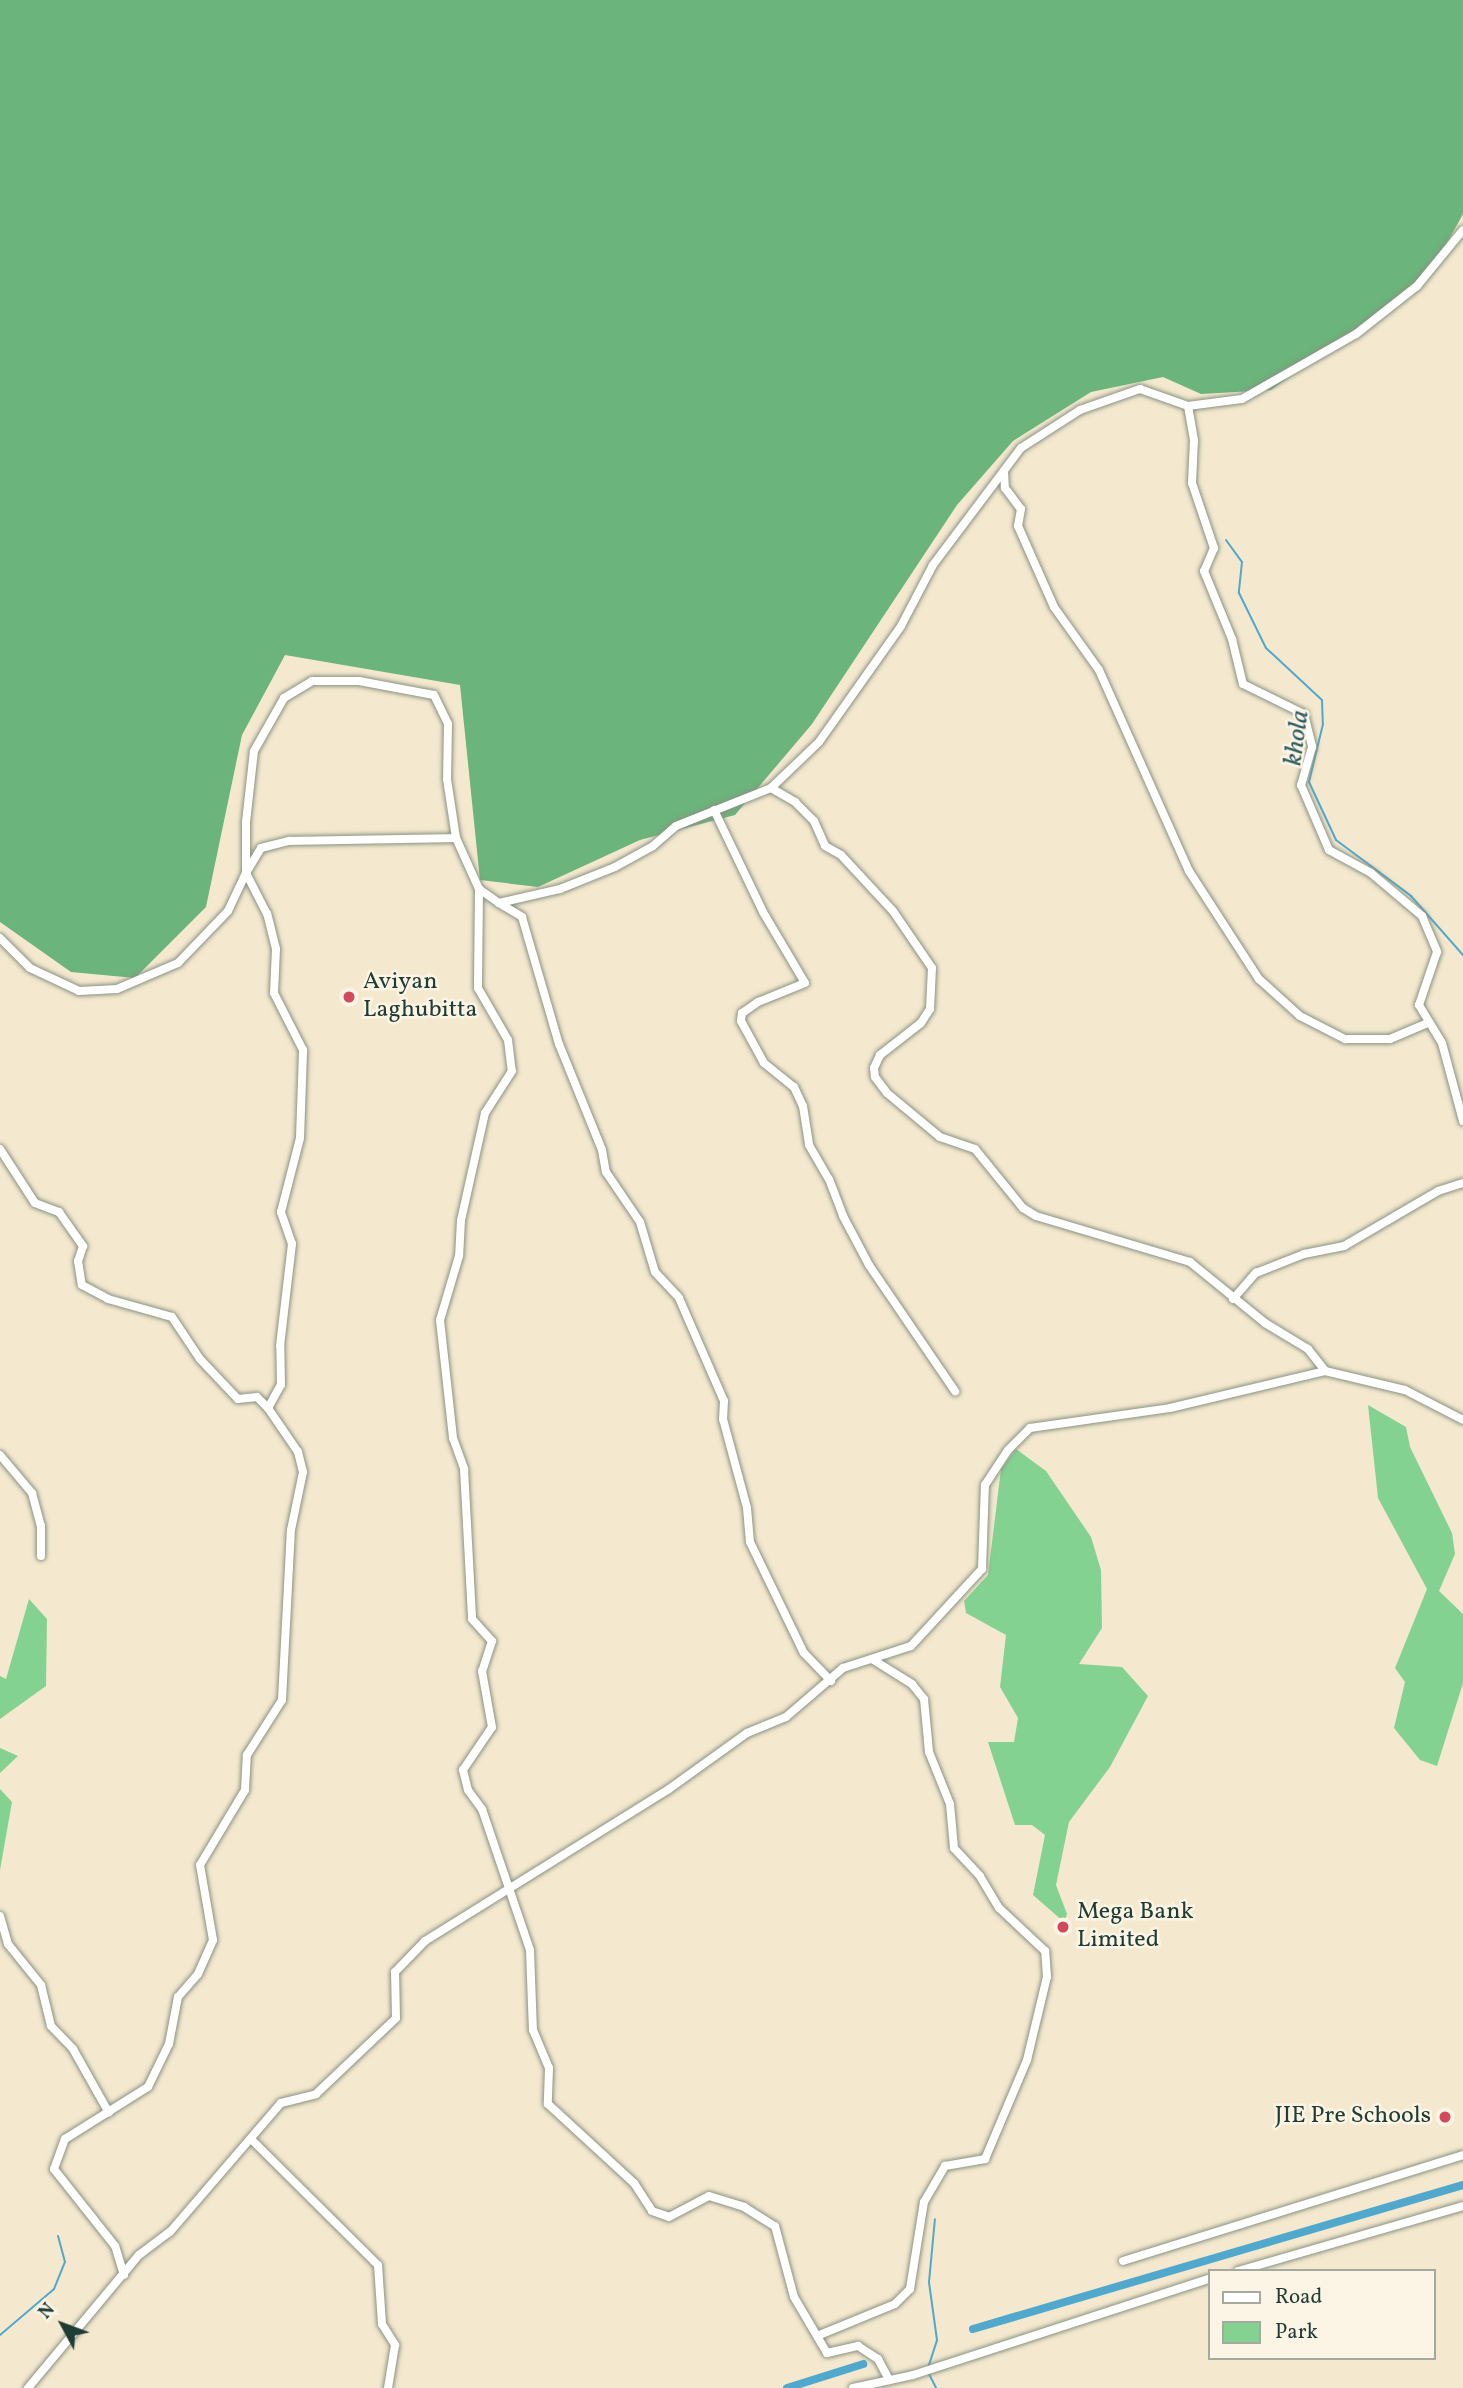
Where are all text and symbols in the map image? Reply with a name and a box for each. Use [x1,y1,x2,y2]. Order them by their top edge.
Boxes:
water label: khola [1279,708,1317,768]
place label: Aviyan Laghubitta [363,969,477,1025]
marker: Aviyan Laghubitta [341,989,357,1005]
place label: Mega Bank Limited [1077,1899,1194,1955]
marker: Mega Bank Limited [1055,1919,1071,1935]
place label: JIE Pre Schools [1275,2103,1431,2131]
marker: JIE Pre Schools [1437,2109,1453,2125]
legend [1208,2269,1435,2360]
text: Road [1275,2283,1322,2312]
north arrow [28,2290,98,2360]
text: N [33,2297,61,2325]
text: Park [1275,2318,1318,2347]

